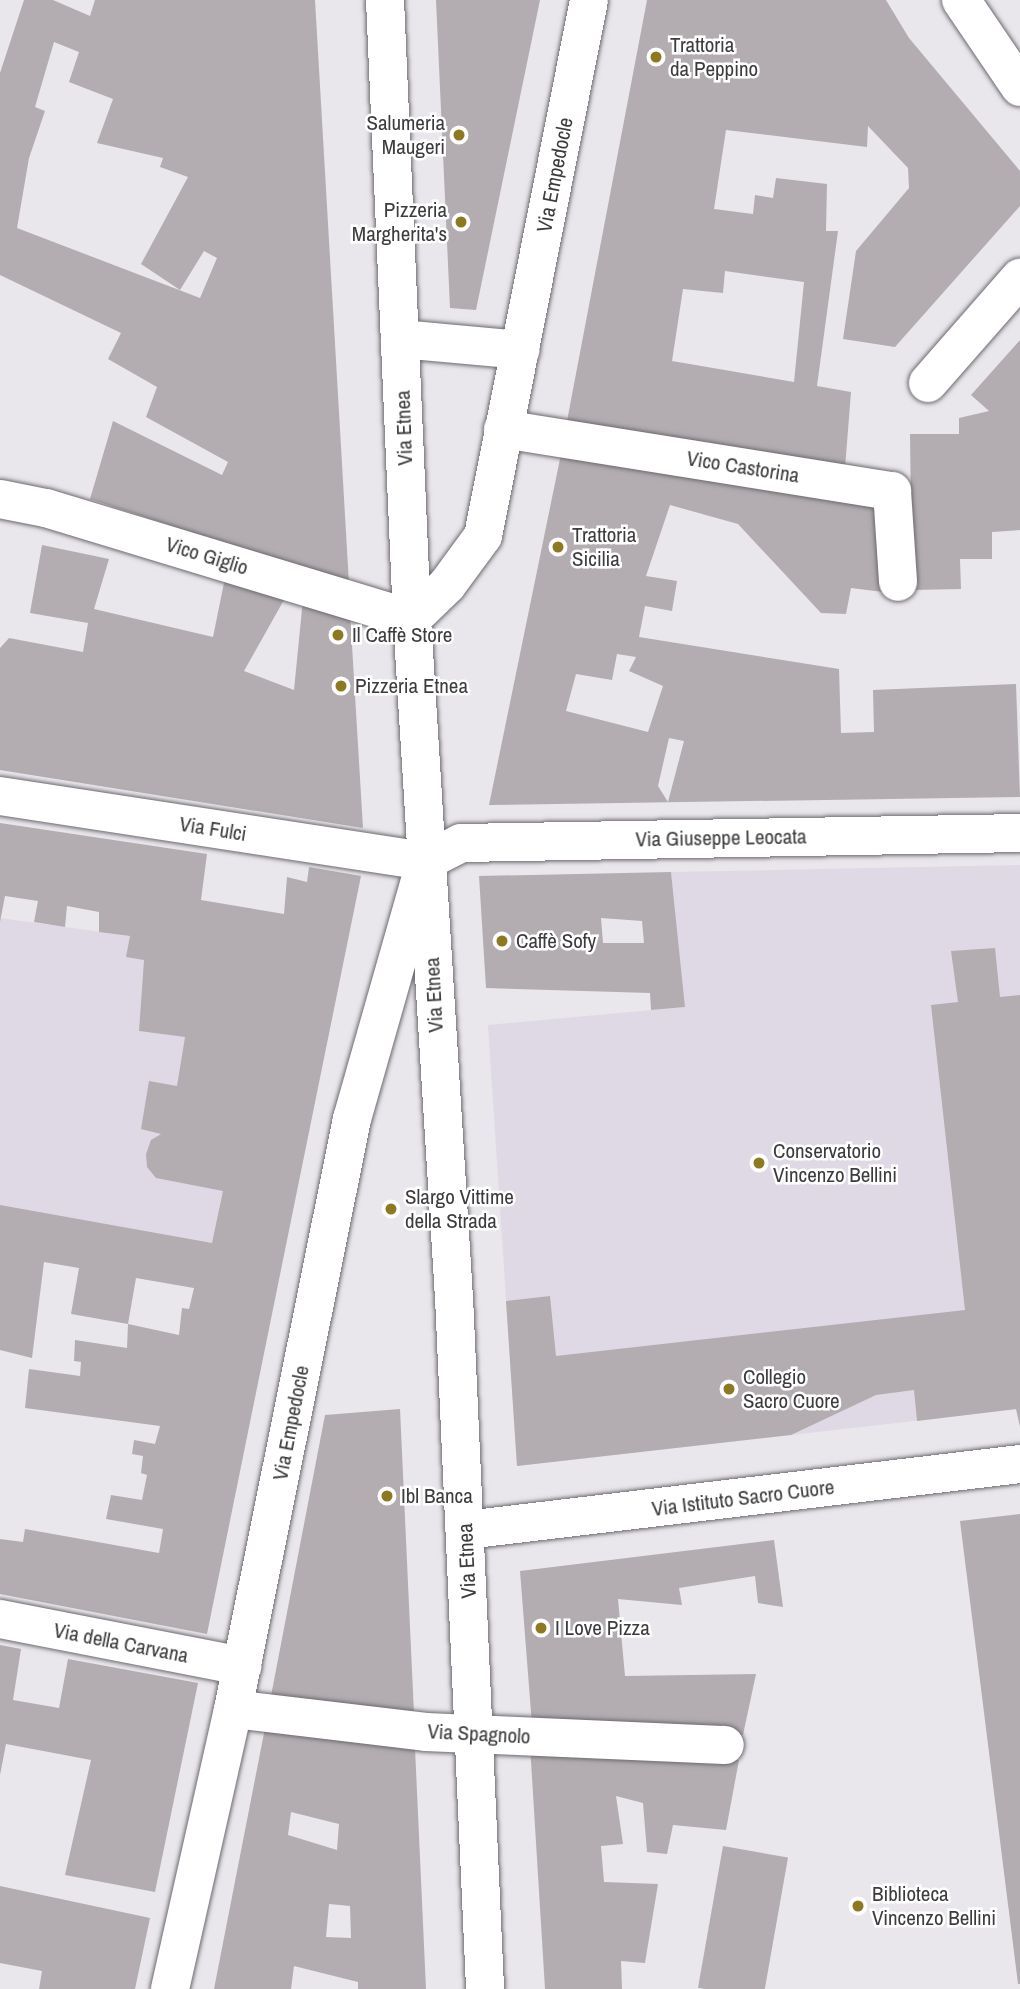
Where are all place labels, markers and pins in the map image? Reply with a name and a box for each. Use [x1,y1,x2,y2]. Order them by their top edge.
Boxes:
place label: Trattoria da Peppino [670,32,758,82]
marker: Trattoria da Peppino [648,49,664,65]
place label: Salumeria Maugeri [367,110,445,160]
marker: Salumeria Maugeri [451,127,467,143]
place label: Pizzeria Margherita's [352,197,447,247]
marker: Pizzeria Margherita's [453,214,469,230]
place label: Trattoria Sicilia [572,522,636,572]
marker: Trattoria Sicilia [550,539,566,555]
place label: Il Caffè Store [352,622,452,648]
marker: Il Caffè Store [330,627,346,643]
place label: Pizzeria Etnea [355,673,468,699]
marker: Pizzeria Etnea [333,678,349,694]
place label: Caffè Sofy [516,928,596,954]
marker: Caffè Sofy [494,933,510,949]
place label: Conservatorio Vincenzo Bellini [773,1138,897,1188]
marker: Conservatorio Vincenzo Bellini [751,1155,767,1171]
place label: Slargo Vittime della Strada [405,1184,514,1234]
marker: Slargo Vittime della Strada [383,1201,399,1217]
place label: Collegio Sacro Cuore [743,1364,840,1414]
marker: Collegio Sacro Cuore [721,1381,737,1397]
place label: Ibl Banca [401,1483,473,1509]
marker: Ibl Banca [379,1488,395,1504]
place label: I Love Pizza [555,1615,650,1641]
marker: I Love Pizza [533,1620,549,1636]
place label: Biblioteca Vincenzo Bellini [872,1881,996,1931]
marker: Biblioteca Vincenzo Bellini [850,1898,866,1914]

